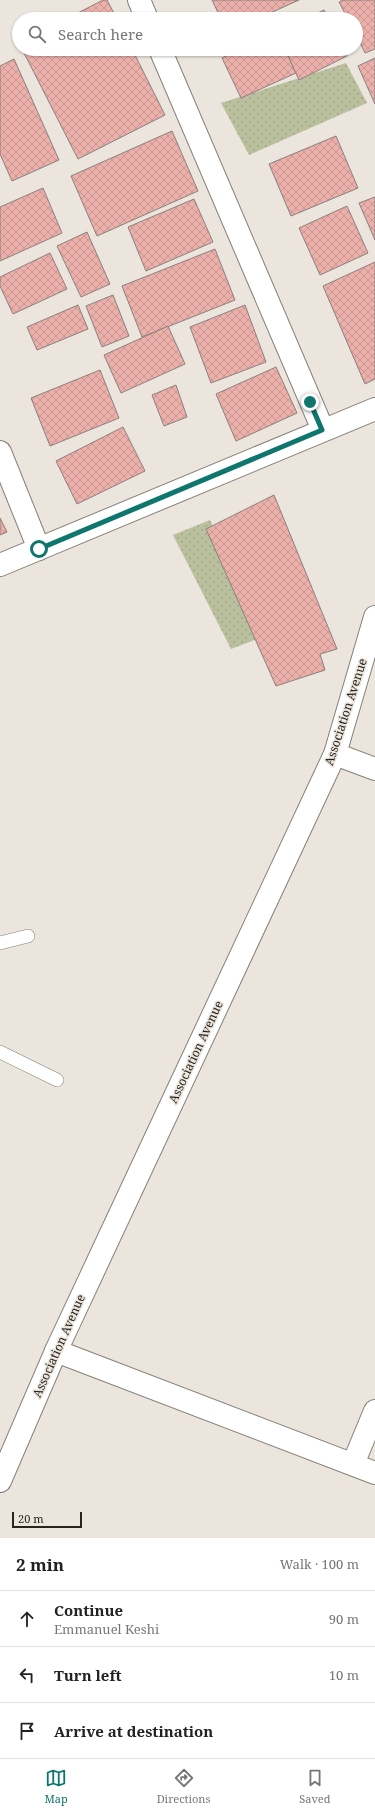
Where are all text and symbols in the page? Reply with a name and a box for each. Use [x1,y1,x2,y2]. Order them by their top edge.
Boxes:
search box [12,12,363,56]
icon: search [26,23,48,45]
text: Search here [58,24,143,44]
route end [301,393,319,411]
route start [30,540,48,558]
street label: Association Avenue [320,656,371,767]
street label: Association Avenue [164,998,227,1106]
street label: Association Avenue [28,1291,89,1400]
scale bar [12,1510,82,1529]
text: 20 m [18,1511,44,1526]
text: 2 min [16,1553,64,1576]
text: Walk · 100 m [280,1555,359,1573]
text: Continue [54,1600,123,1620]
icon: ahead [16,1608,38,1630]
text: 90 m [329,1610,359,1628]
text: Emmanuel Keshi [54,1620,159,1638]
icon: left [16,1664,38,1686]
text: Turn left [54,1665,122,1685]
text: 10 m [329,1666,359,1684]
icon: arrive [16,1720,38,1742]
text: Arrive at destination [54,1721,213,1741]
tab: Map [44,1767,68,1806]
tab: Directions [157,1767,210,1806]
tab: Saved [299,1767,331,1806]

